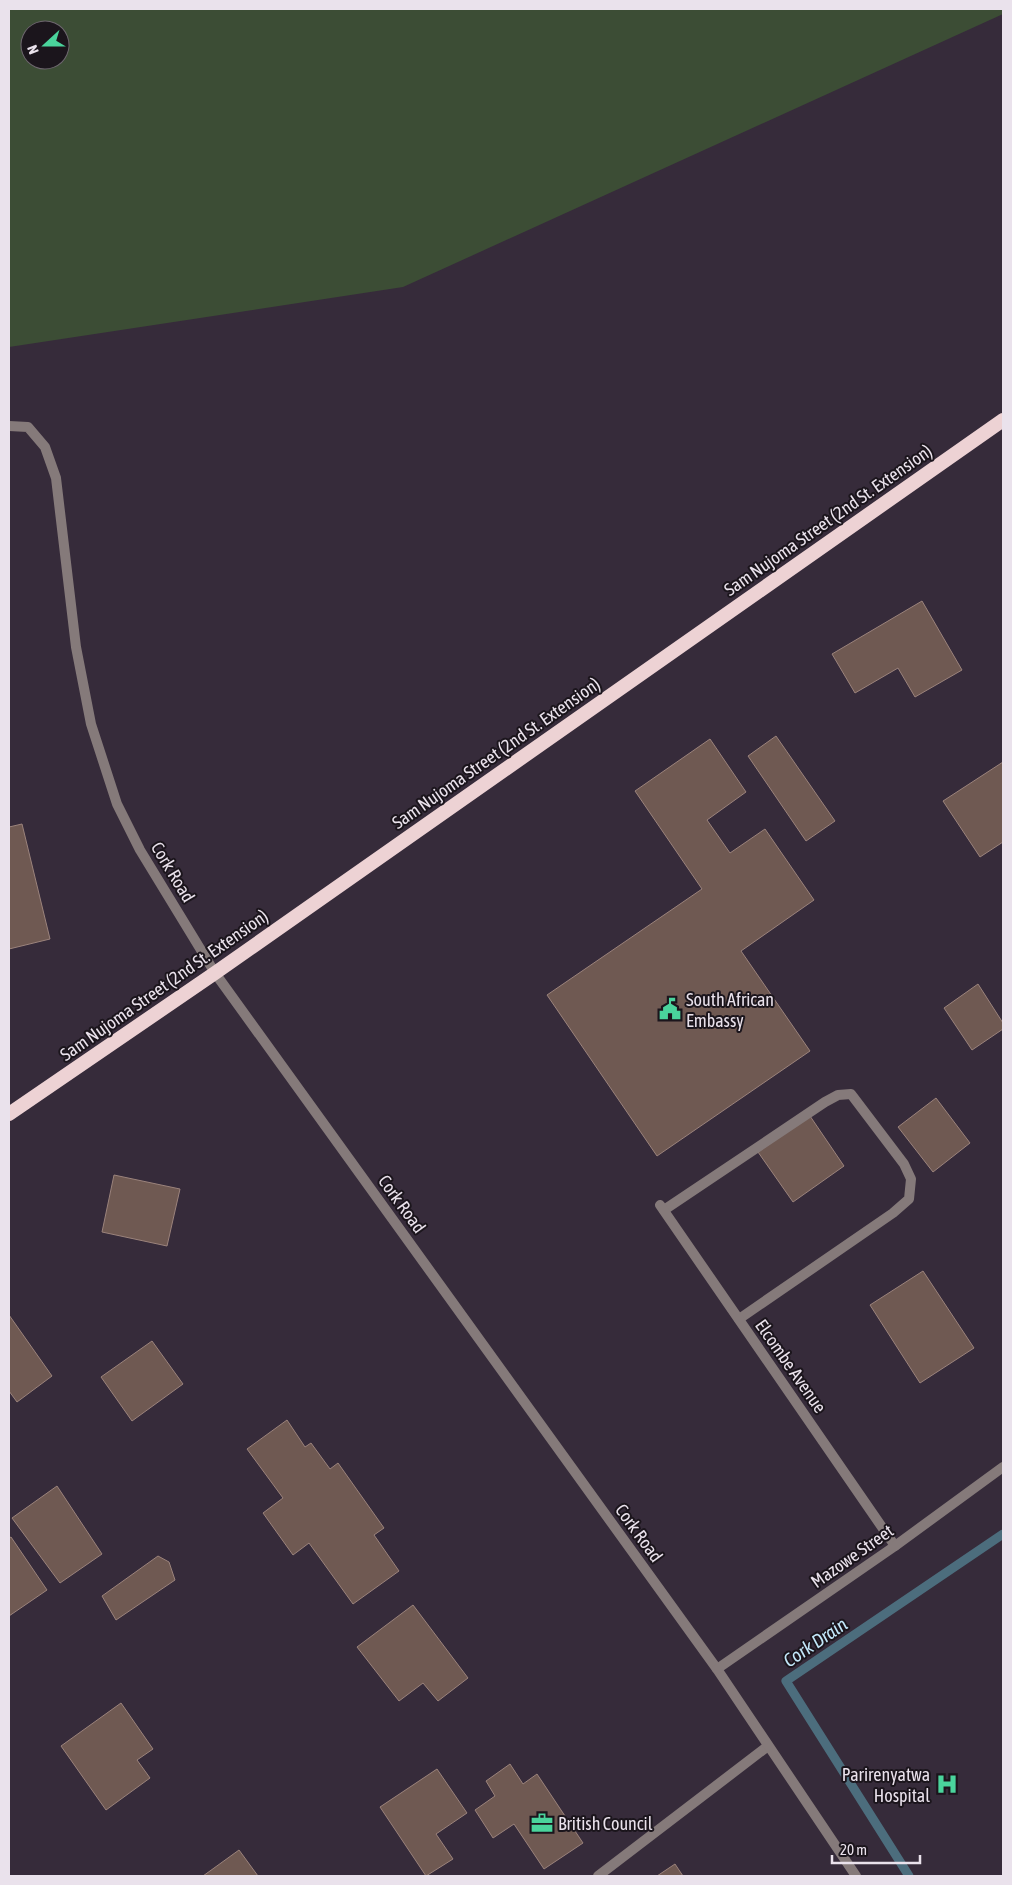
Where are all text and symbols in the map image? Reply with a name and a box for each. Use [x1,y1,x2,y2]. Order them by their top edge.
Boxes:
north arrow [20,20,70,70]
text: N [24,43,42,56]
street label: Sam Nujoma Street (2nd St. Extension) [720,440,936,600]
street label: Sam Nujoma Street (2nd St. Extension) [388,673,604,833]
street label: Cork Road [147,838,199,906]
street label: Sam Nujoma Street (2nd St. Extension) [56,905,272,1065]
place label: South African Embassy [686,989,774,1031]
public building icon: South African Embassy [657,996,683,1022]
street label: Cork Road [374,1171,430,1237]
street label: Elcombe Avenue [751,1315,831,1417]
street label: Cork Road [611,1500,667,1566]
street label: Mazowe Street [807,1520,897,1592]
water label: Cork Drain [779,1613,851,1671]
place label: Parirenyatwa Hospital [842,1764,930,1806]
hospital icon: Parirenyatwa Hospital [934,1771,960,1797]
office icon: British Council [529,1810,555,1836]
place label: British Council [558,1813,653,1834]
scale bar [832,1832,920,1864]
text: 20 m [840,1841,867,1858]

